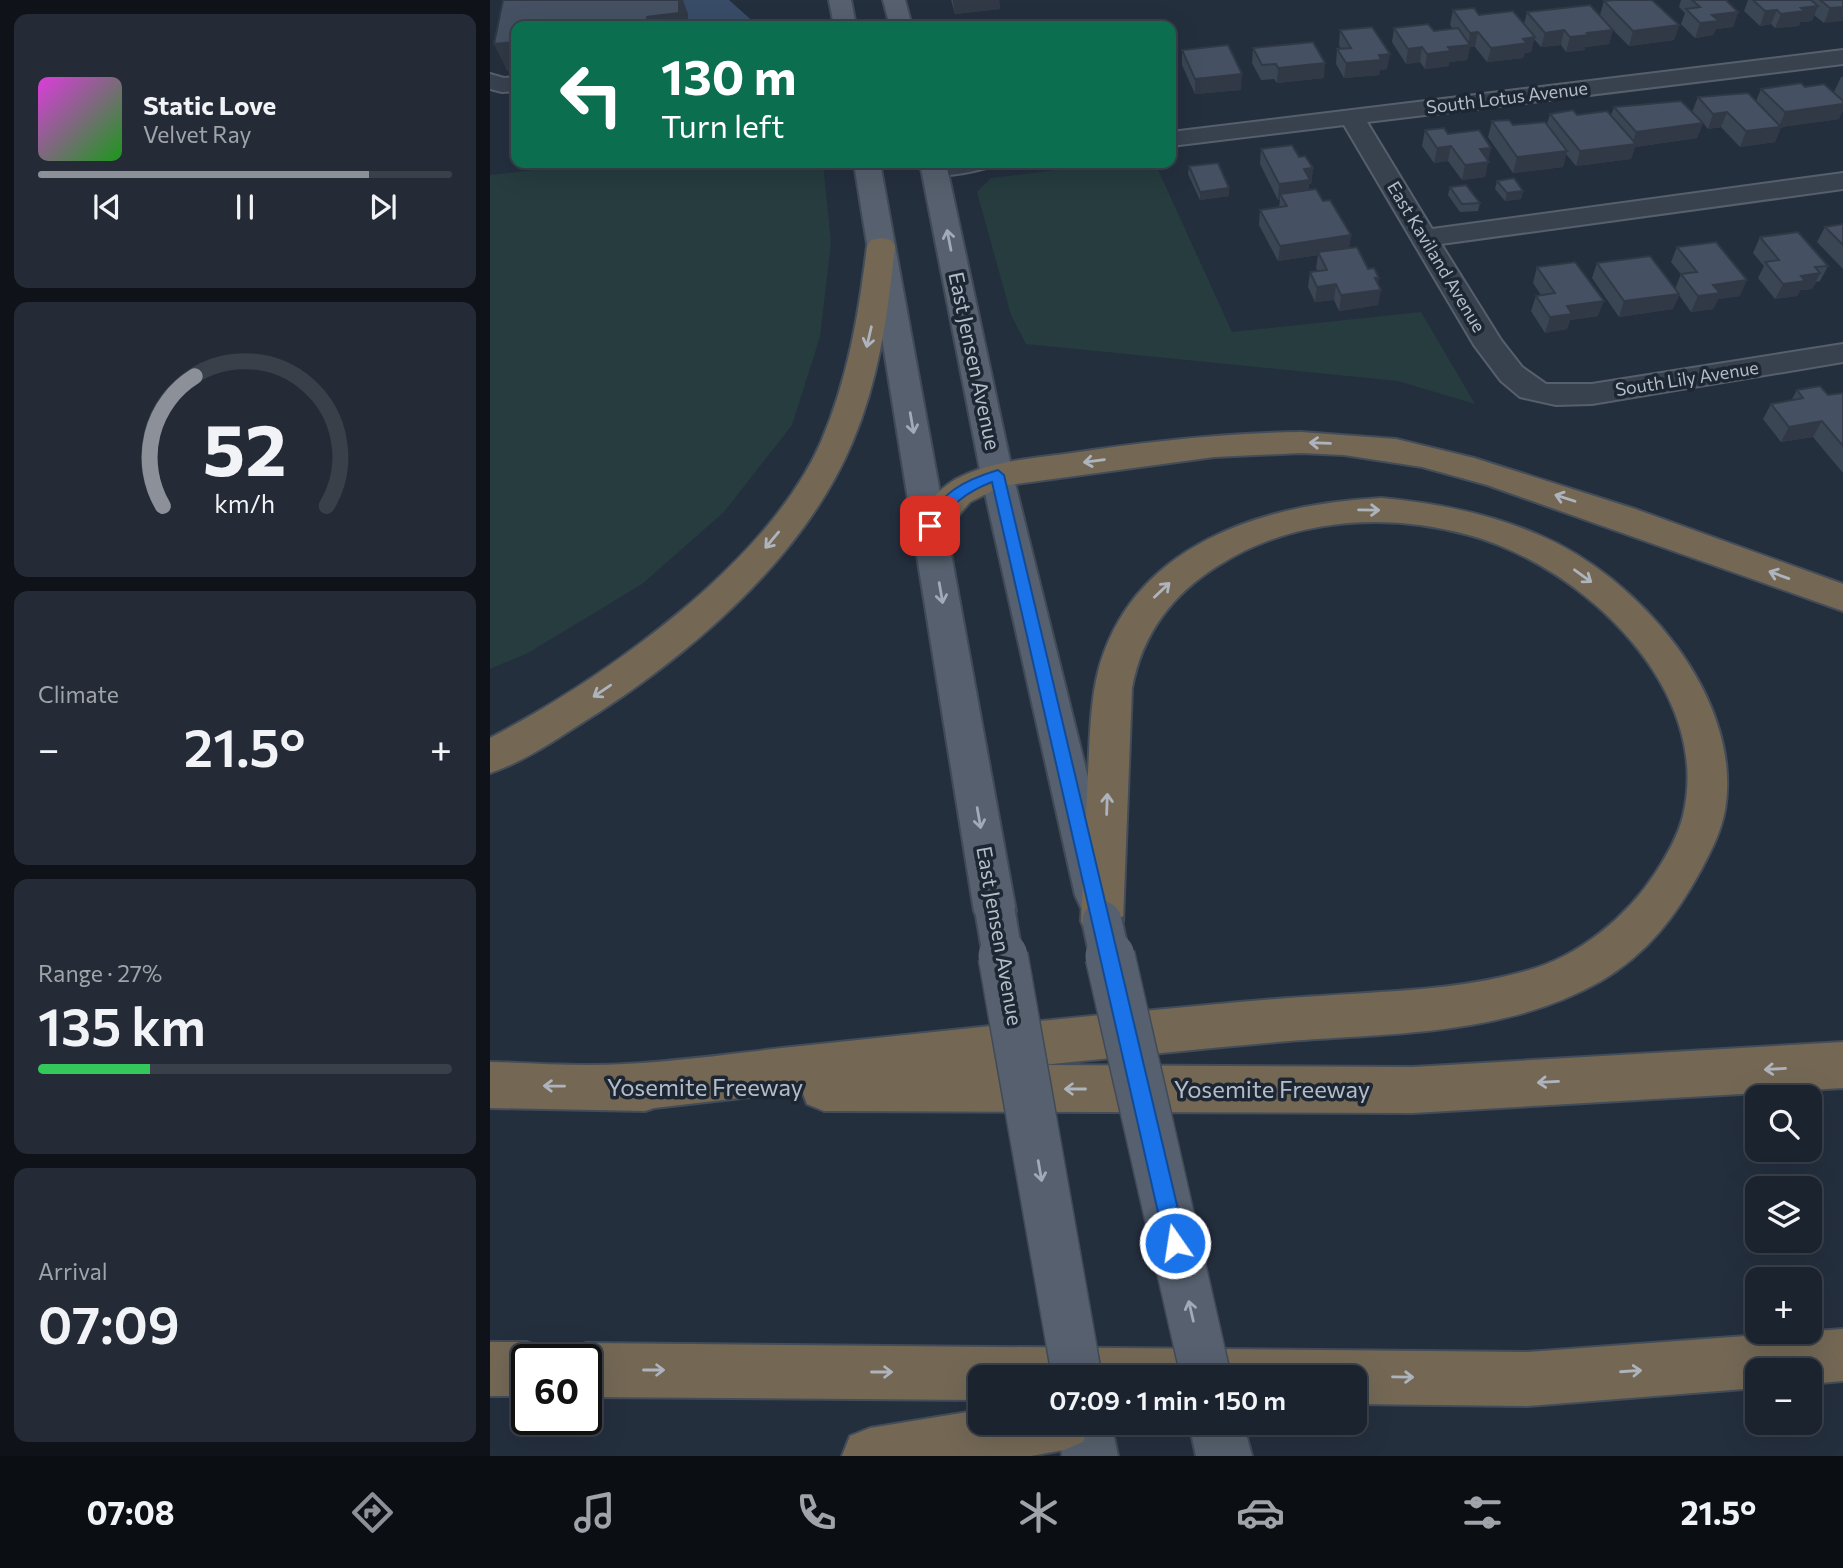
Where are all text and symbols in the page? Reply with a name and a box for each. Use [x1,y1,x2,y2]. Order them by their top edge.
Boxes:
text: 130 m [661,45,796,105]
icon: left [546,49,637,140]
street label: South Lotus Avenue [1425,76,1589,118]
text: Static Love [143,89,276,120]
text: Turn left [661,105,785,145]
text: Velvet Ray [143,120,251,148]
street label: East Kaviland Avenue [1383,177,1491,336]
icon: previous [88,188,126,226]
icon: pause [226,188,264,226]
icon: next [364,188,402,226]
one-way arrow [942,229,956,252]
street label: East Jensen Avenue [944,269,1007,452]
one-way arrow [861,326,874,348]
street label: South Lily Avenue [1614,356,1760,400]
text: 52 [203,402,287,491]
one-way arrow [906,411,919,434]
one-way arrow [1309,436,1332,449]
one-way arrow [1083,455,1105,468]
text: km/h [215,487,275,517]
one-way arrow [1554,491,1576,503]
pin [900,496,960,556]
one-way arrow [1357,503,1380,517]
icon: arrive [911,507,949,545]
one-way arrow [764,531,780,549]
one-way arrow [1768,568,1790,580]
one-way arrow [1573,569,1592,583]
one-way arrow [935,581,948,604]
one-way arrow [1153,582,1171,598]
text: Climate [38,680,119,708]
one-way arrow [593,684,613,698]
text: 21.5° [184,714,305,778]
text: − [38,724,60,771]
text: + [430,724,452,771]
one-way arrow [1101,793,1114,816]
one-way arrow [973,806,986,828]
street label: East Jensen Avenue [972,844,1029,1027]
text: Range · 27% [38,959,162,987]
text: 135 km [38,993,206,1057]
one-way arrow [1764,1063,1787,1076]
street label: Yosemite Freeway [607,1072,803,1101]
street label: Yosemite Freeway [1174,1074,1370,1103]
one-way arrow [1537,1076,1560,1089]
one-way arrow [543,1080,566,1093]
one-way arrow [1064,1082,1087,1096]
map controls [1745,1085,1822,1435]
button: search [1745,1085,1822,1162]
one-way arrow [1034,1159,1047,1182]
button: layers [1745,1176,1822,1253]
position arrow [1138,1206,1212,1280]
text: Arrival [38,1257,108,1285]
button: + [1745,1267,1822,1344]
text: 07:09 [38,1291,180,1355]
one-way arrow [1183,1300,1197,1323]
speed limit sign: 60 [511,1344,602,1435]
button: − [1745,1358,1822,1435]
one-way arrow [643,1363,666,1377]
one-way arrow [1619,1364,1641,1377]
one-way arrow [870,1365,893,1379]
one-way arrow [1392,1370,1415,1384]
text: 07:09 · 1 min · 150 m [1049,1384,1286,1415]
icon: directions [348,1488,397,1537]
icon: music [570,1488,619,1537]
icon: phone [792,1488,841,1537]
icon: climate [1014,1488,1063,1537]
icon: car [1236,1488,1285,1537]
icon: filters [1458,1488,1507,1537]
text: 07:08 [87,1492,175,1532]
text: 21.5° [1680,1492,1756,1532]

